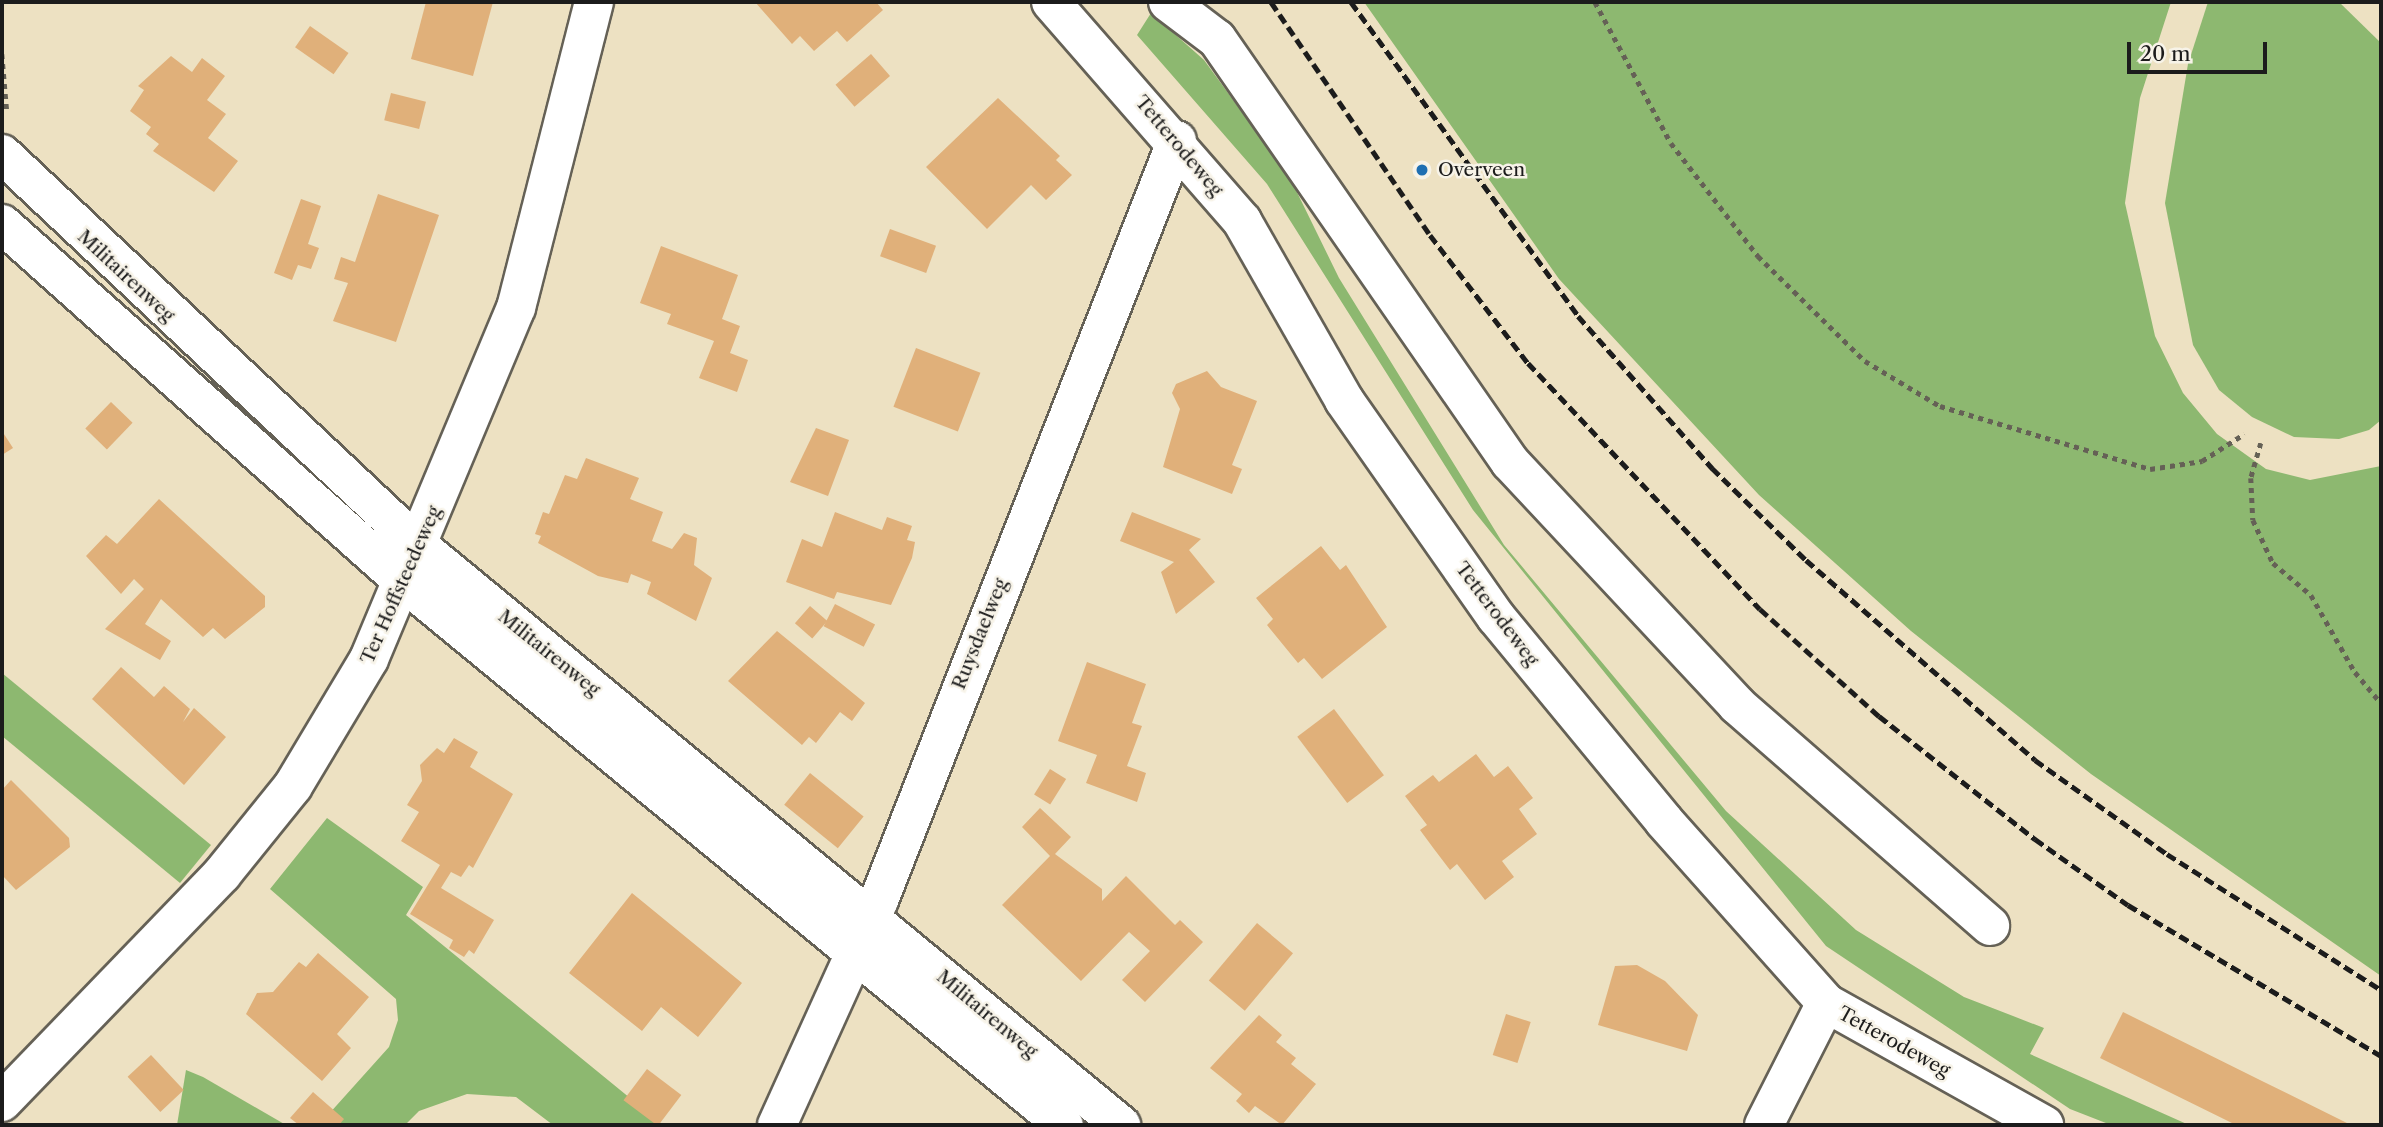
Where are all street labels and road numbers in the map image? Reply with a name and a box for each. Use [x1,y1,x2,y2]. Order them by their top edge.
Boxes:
street label: Tetterodeweg [1130,91,1228,201]
street label: Militairenweg [73,225,179,327]
street label: Ter Hoffsteedeweg [356,502,446,668]
street label: Tetterodeweg [1450,557,1544,671]
street label: Ruysdaelweg [947,575,1013,693]
street label: Militairenweg [493,605,605,701]
street label: Militairenweg [932,965,1042,1063]
street label: Tetterodeweg [1834,1002,1954,1082]

